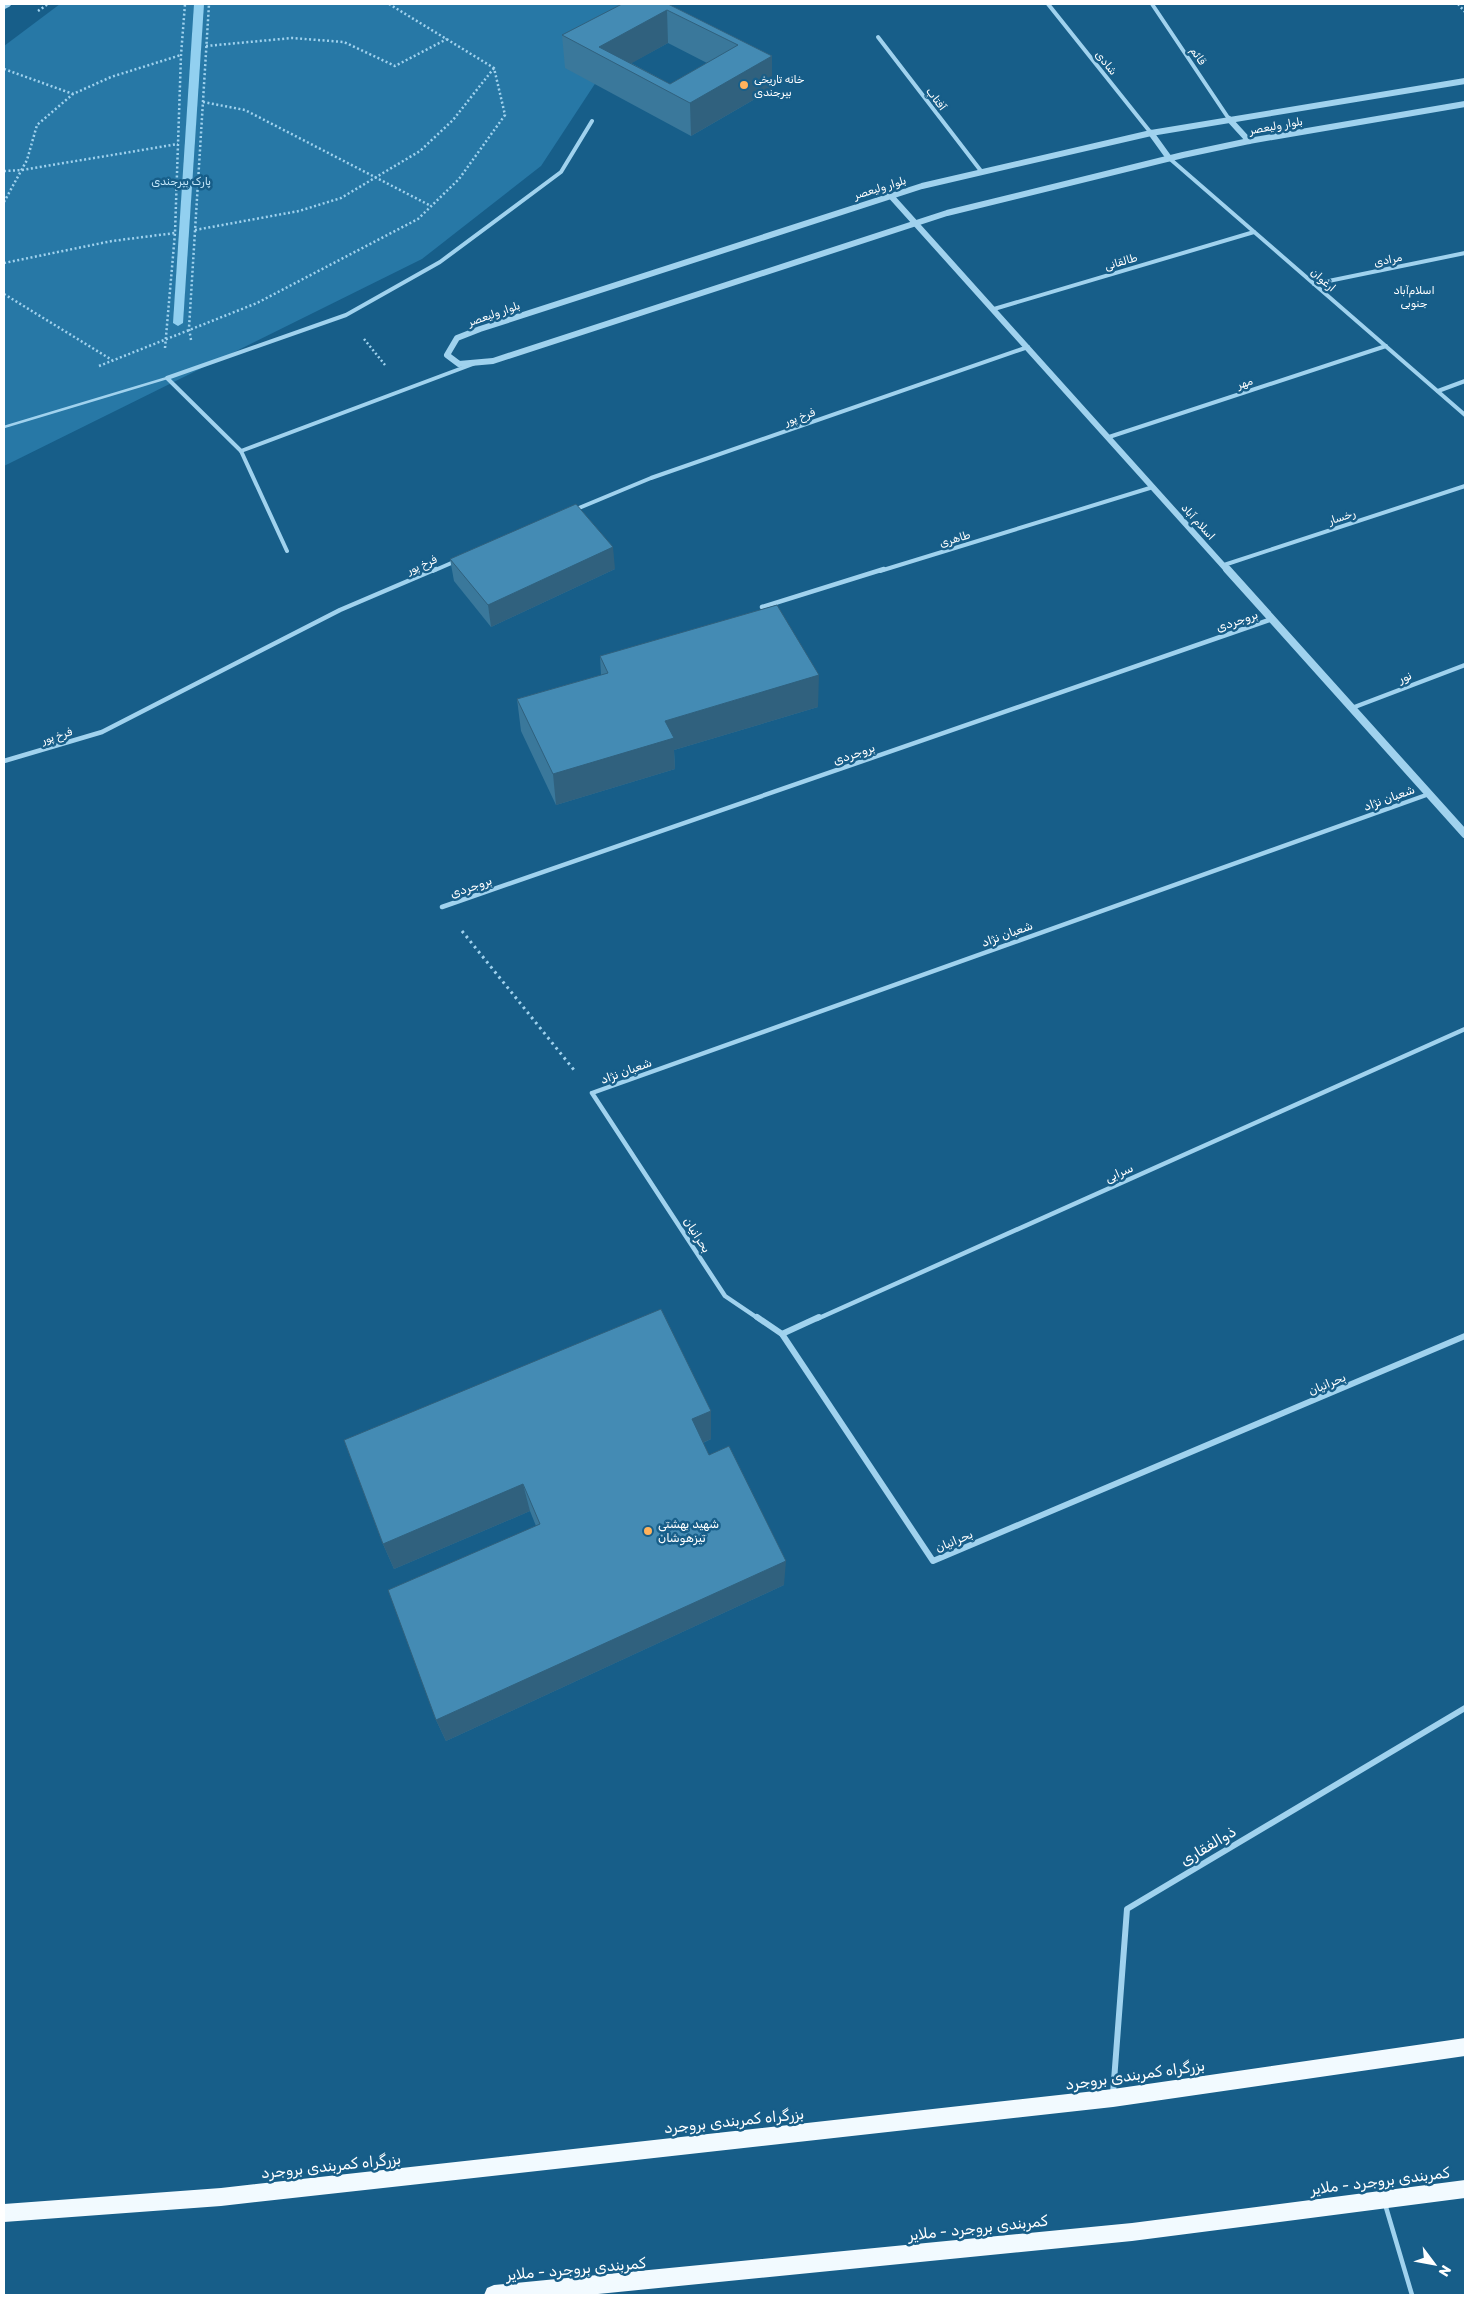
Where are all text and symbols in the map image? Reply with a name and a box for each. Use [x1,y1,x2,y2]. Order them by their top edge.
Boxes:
street label: قائم [1187,45,1209,68]
street label: شادی [1092,48,1120,78]
place label: خانه تاریخی بیرجندی [754,73,805,99]
marker: خانه تاریخی بیرجندی [738,79,750,91]
street label: آفتاب [923,85,949,114]
street label: بلوار ولیعصر [1247,115,1304,138]
street label: بلوار ولیعصر [851,174,908,203]
park label: پارک بیرجندی [151,175,211,189]
street label: طالقانی [1103,251,1139,273]
street label: مرادی [1373,251,1403,269]
street label: ارغوان [1307,266,1338,295]
district label: اسلام‌‌آباد جنوبی [1393,284,1435,311]
street label: بلوار ولیعصر [465,299,522,330]
street label: مهر [1234,374,1255,392]
street label: فرخ پور [782,406,818,430]
street label: اسلام آباد [1178,501,1218,543]
street label: رخسار [1326,506,1358,528]
street label: طاهری [938,528,972,550]
street label: فرخ پور [404,553,440,579]
street label: بروجردی [1214,607,1260,636]
street label: نور [1395,668,1414,687]
street label: فرخ پور [39,725,75,749]
street label: بروجردی [831,740,877,769]
street label: شعبان نژاد [1361,782,1417,815]
street label: بروجردی [448,873,494,902]
street label: شعبان نژاد [979,918,1035,951]
street label: شعبان نژاد [598,1055,654,1088]
street label: سرایی [1103,1161,1136,1186]
street label: بحرانیان [680,1215,714,1256]
street label: بحرانیان [1306,1370,1348,1399]
place label: شهید بهشتی تیزهوشان [658,1517,719,1546]
marker: شهید بهشتی تیزهوشان [642,1525,654,1537]
street label: بحرانیان [933,1527,975,1556]
street label: ذوالفقاری [1177,1822,1240,1871]
street label: بزرگراه کمربندی بروجرد [1064,2056,1206,2095]
street label: بزرگراه کمربندی بروجرد [663,2105,805,2138]
street label: بزرگراه کمربندی بروجرد [260,2150,402,2183]
street label: کمربندی بروجرد - ملایر [1308,2163,1451,2200]
street label: کمربندی بروجرد - ملایر [906,2212,1049,2245]
north arrow [1409,2239,1459,2289]
street label: کمربندی بروجرد - ملایر [504,2254,647,2285]
text: N [1435,2262,1454,2279]

